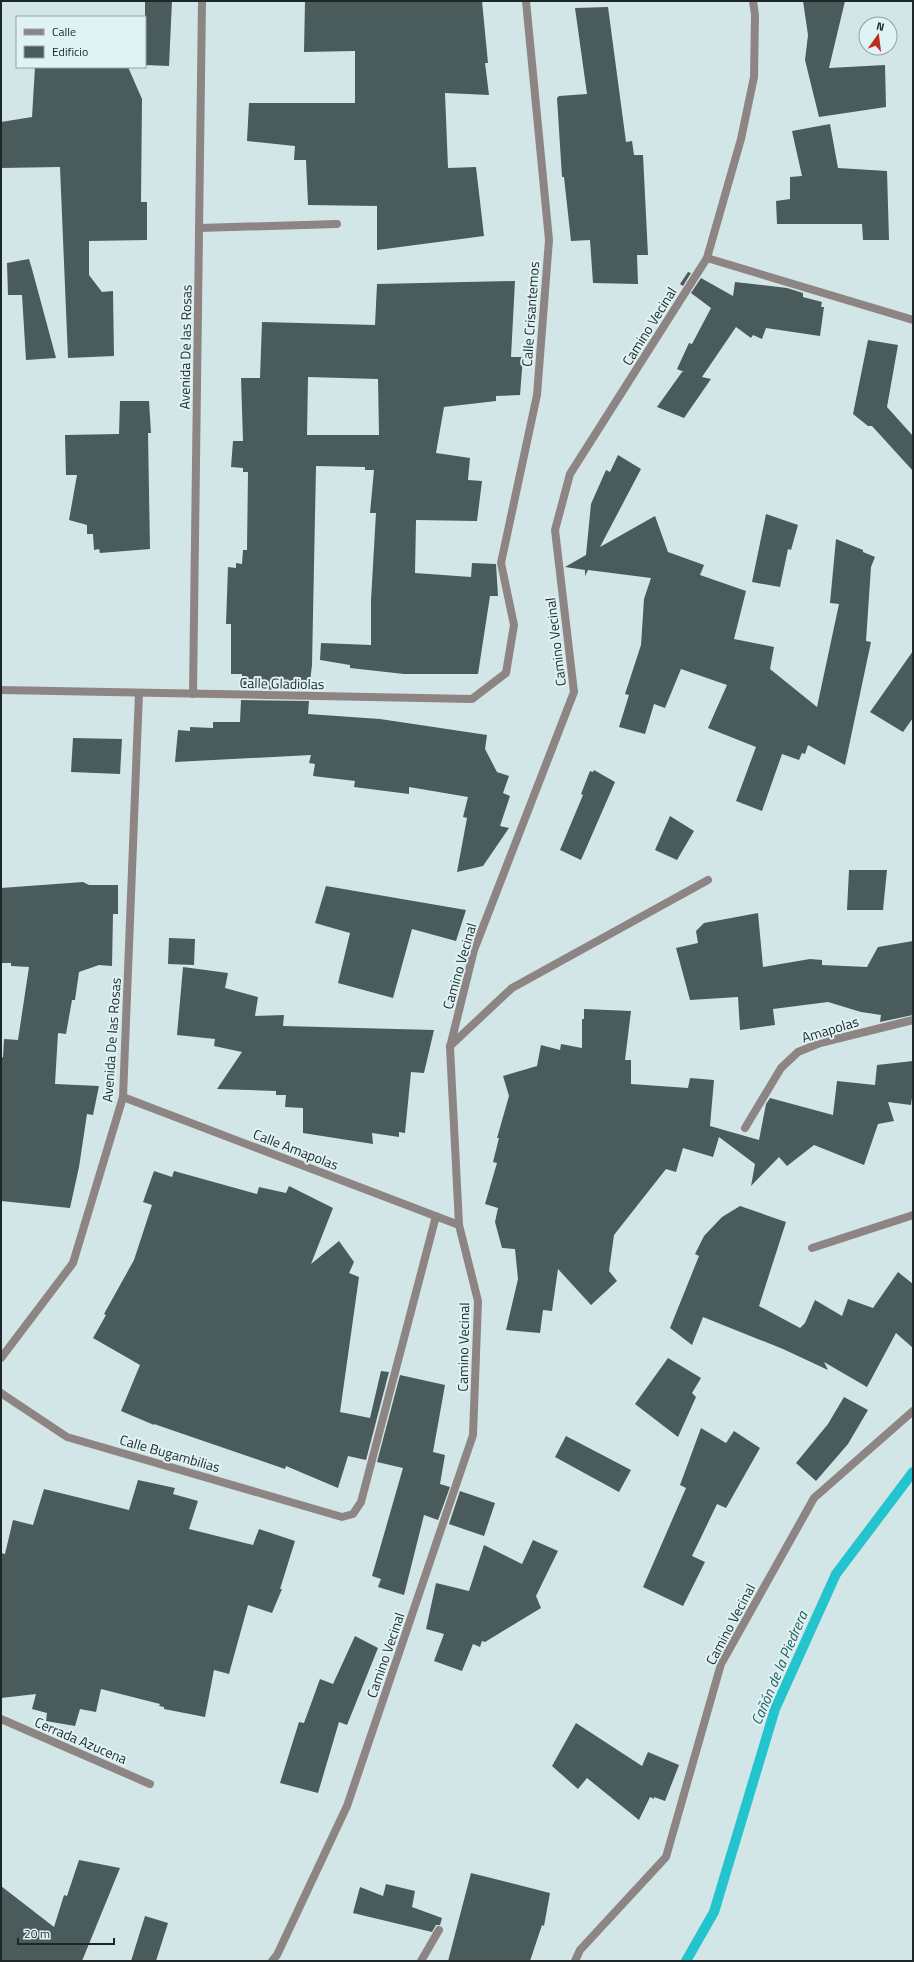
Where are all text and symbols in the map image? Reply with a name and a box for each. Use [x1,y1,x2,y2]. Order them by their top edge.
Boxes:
legend [16,16,146,68]
north arrow [858,16,898,56]
text: N [875,18,886,35]
text: Calle [52,22,76,41]
text: Edificio [52,42,88,61]
street label: Calle Crisantemos [516,261,544,367]
street label: Camino Vecinal [616,283,682,369]
street label: Avenida De las Rosas [173,284,197,410]
street label: Camino Vecinal [539,596,571,688]
street label: Calle Gladiolas [239,672,325,694]
street label: Camino Vecinal [437,920,481,1012]
street label: Avenida De las Rosas [96,977,126,1103]
street label: Amapolas [799,1010,861,1048]
street label: Calle Amapolas [250,1123,342,1175]
street label: Camino Vecinal [452,1302,474,1392]
street label: Calle Bugambilias [117,1429,223,1477]
street label: Camino Vecinal [700,1580,760,1668]
water label: Cañón de la Piedrera [745,1606,814,1728]
street label: Camino Vecinal [361,1609,409,1701]
street label: Cerrada Azucena [32,1711,130,1769]
scale bar [18,1920,114,1946]
text: 20 m [24,1924,50,1943]

